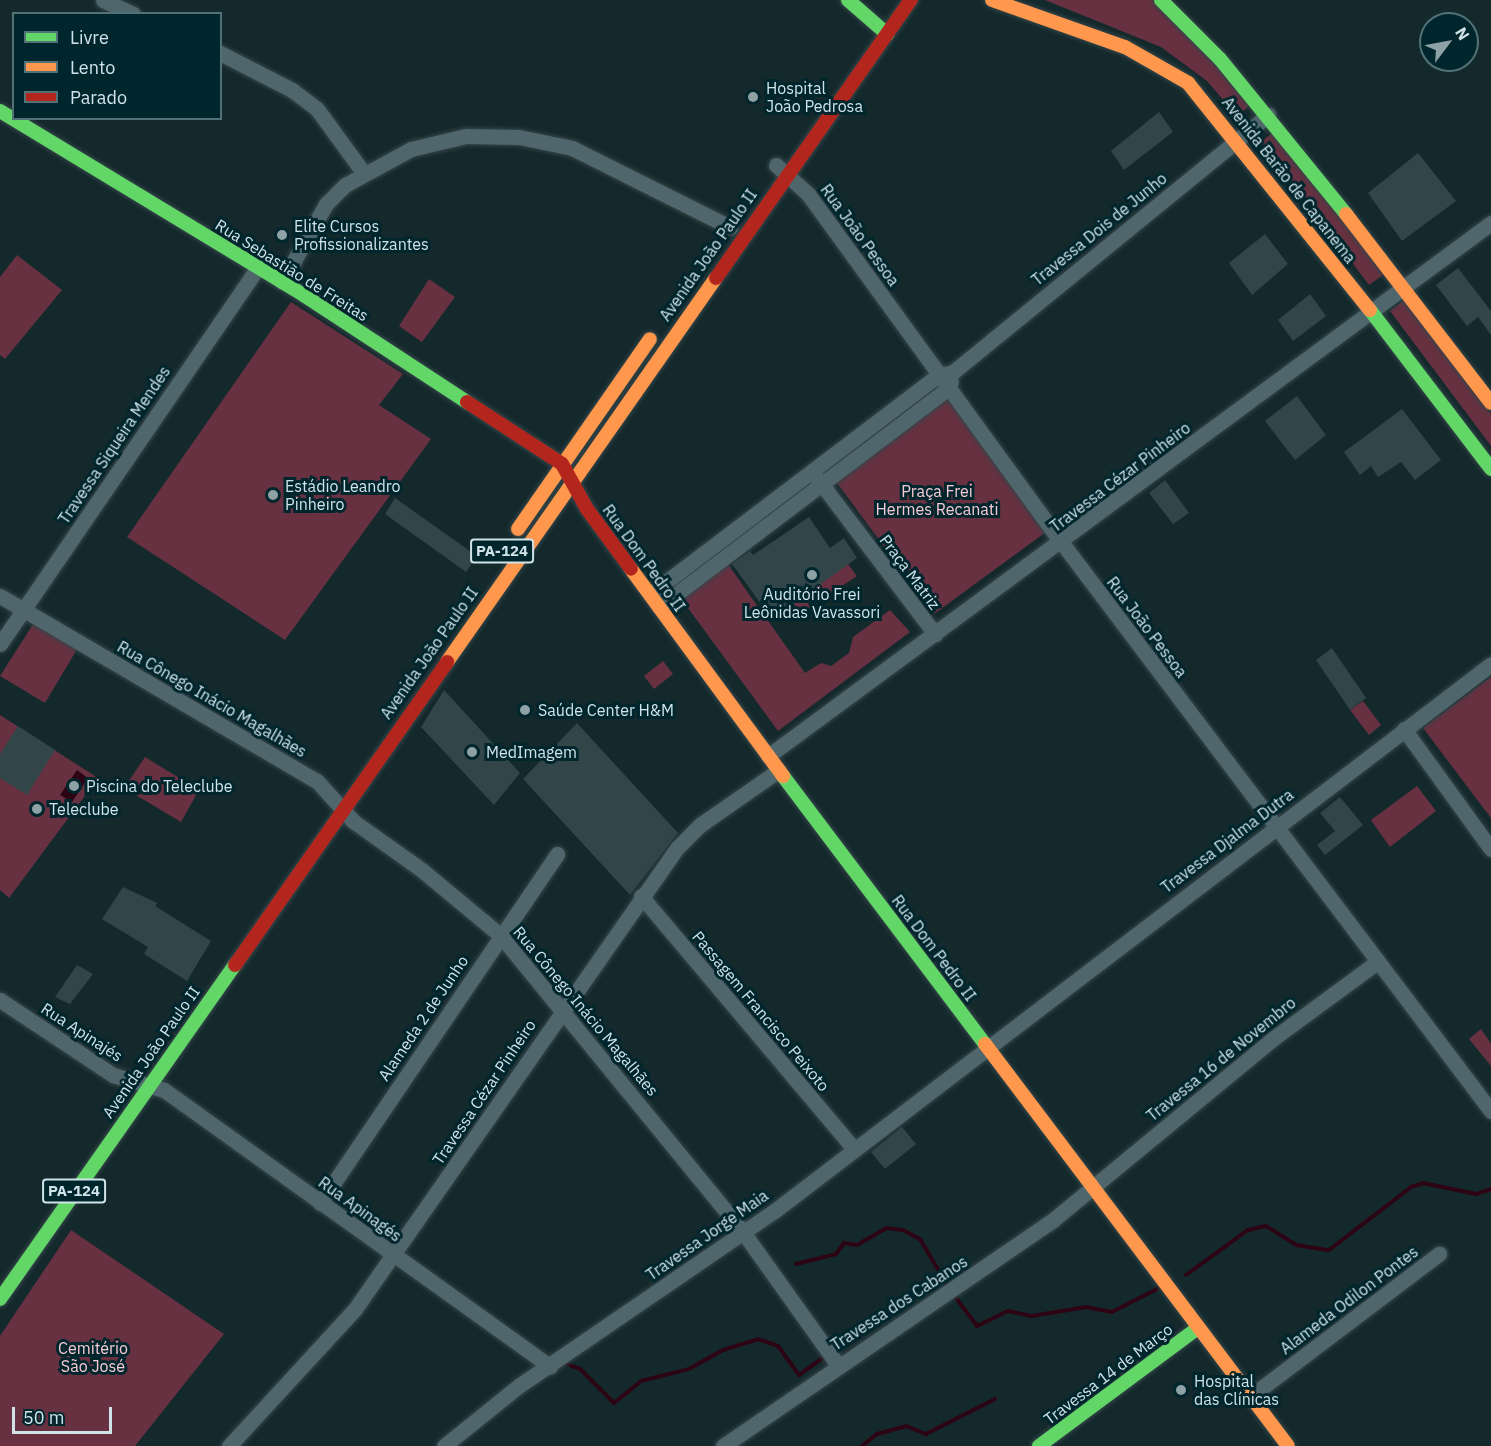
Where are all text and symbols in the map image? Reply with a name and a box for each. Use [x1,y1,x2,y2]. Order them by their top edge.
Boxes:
legend [12,12,222,120]
north arrow [1419,12,1479,72]
text: N [1451,23,1474,44]
text: Livre [70,26,109,49]
text: Lento [70,56,115,79]
place label: Hospital João Pedrosa [766,78,863,116]
text: Parado [70,86,127,109]
marker: Hospital João Pedrosa [744,88,762,106]
street label: Avenida Barão de Capanema [1218,93,1360,267]
street label: Travessa Dois de Junho [1027,169,1171,289]
street label: Rua João Pessoa [817,180,903,290]
street label: Avenida João Paulo II [655,185,761,325]
street label: Rua Sebastião de Freitas [212,215,372,325]
place label: Elite Cursos Profissionalizantes [294,216,429,254]
marker: Elite Cursos Profissionalizantes [275,228,289,242]
street label: Travessa Siqueira Mendes [54,362,174,528]
street label: Travessa Cézar Pinheiro [1046,418,1194,536]
place label: Estádio Leandro Pinheiro [285,476,400,514]
park label: Praça Frei Hermes Recanati [876,481,998,519]
marker: Estádio Leandro Pinheiro [266,488,280,502]
street label: Rua Dom Pedro II [599,501,689,615]
street label: Praça Matriz [876,531,944,613]
road number: PA-124 [469,539,535,563]
marker: Auditório Frei Leônidas Vavassori [805,568,819,582]
street label: Rua João Pessoa [1103,573,1191,681]
street label: Avenida João Paulo II [376,583,482,723]
place label: Auditório Frei Leônidas Vavassori [744,584,880,622]
street label: Rua Cônego Inácio Magalhães [114,637,310,761]
place label: Saúde Center H&M [538,700,674,720]
marker: Saúde Center H&M [516,701,534,719]
place label: MedImagem [486,742,577,762]
marker: MedImagem [463,743,481,761]
place label: Piscina do Teleclube [86,776,233,796]
marker: Piscina do Teleclube [67,779,81,793]
street label: Travessa Djalma Dutra [1157,785,1297,897]
place label: Teleclube [49,799,119,819]
marker: Teleclube [30,802,44,816]
street label: Rua Dom Pedro II [888,891,980,1005]
street label: Rua Cônego Inácio Magalhães [509,922,663,1100]
street label: Passagem Francisco Peixoto [688,927,834,1095]
street label: Alameda 2 de Junho [374,952,472,1084]
street label: Avenida João Paulo II [98,982,204,1122]
street label: Travessa 16 de Novembro [1142,993,1300,1125]
street label: Rua Apinajés [38,999,126,1065]
street label: Travessa Cézar Pinheiro [428,1016,540,1168]
street label: Rua Apinagés [315,1173,405,1245]
road number: PA-124 [41,1179,107,1203]
street label: Travessa Jorge Maia [642,1186,772,1284]
street label: Alameda Odilon Pontes [1276,1242,1422,1358]
street label: Travessa dos Cabanos [827,1252,971,1354]
street label: Travessa 14 de Março [1040,1319,1176,1429]
park label: Cemitério São José [58,1338,128,1376]
place label: Hospital das Clínicas [1194,1371,1279,1409]
marker: Hospital das Clínicas [1172,1381,1190,1399]
scale bar [15,1395,116,1433]
text: 50 m [23,1406,65,1429]

